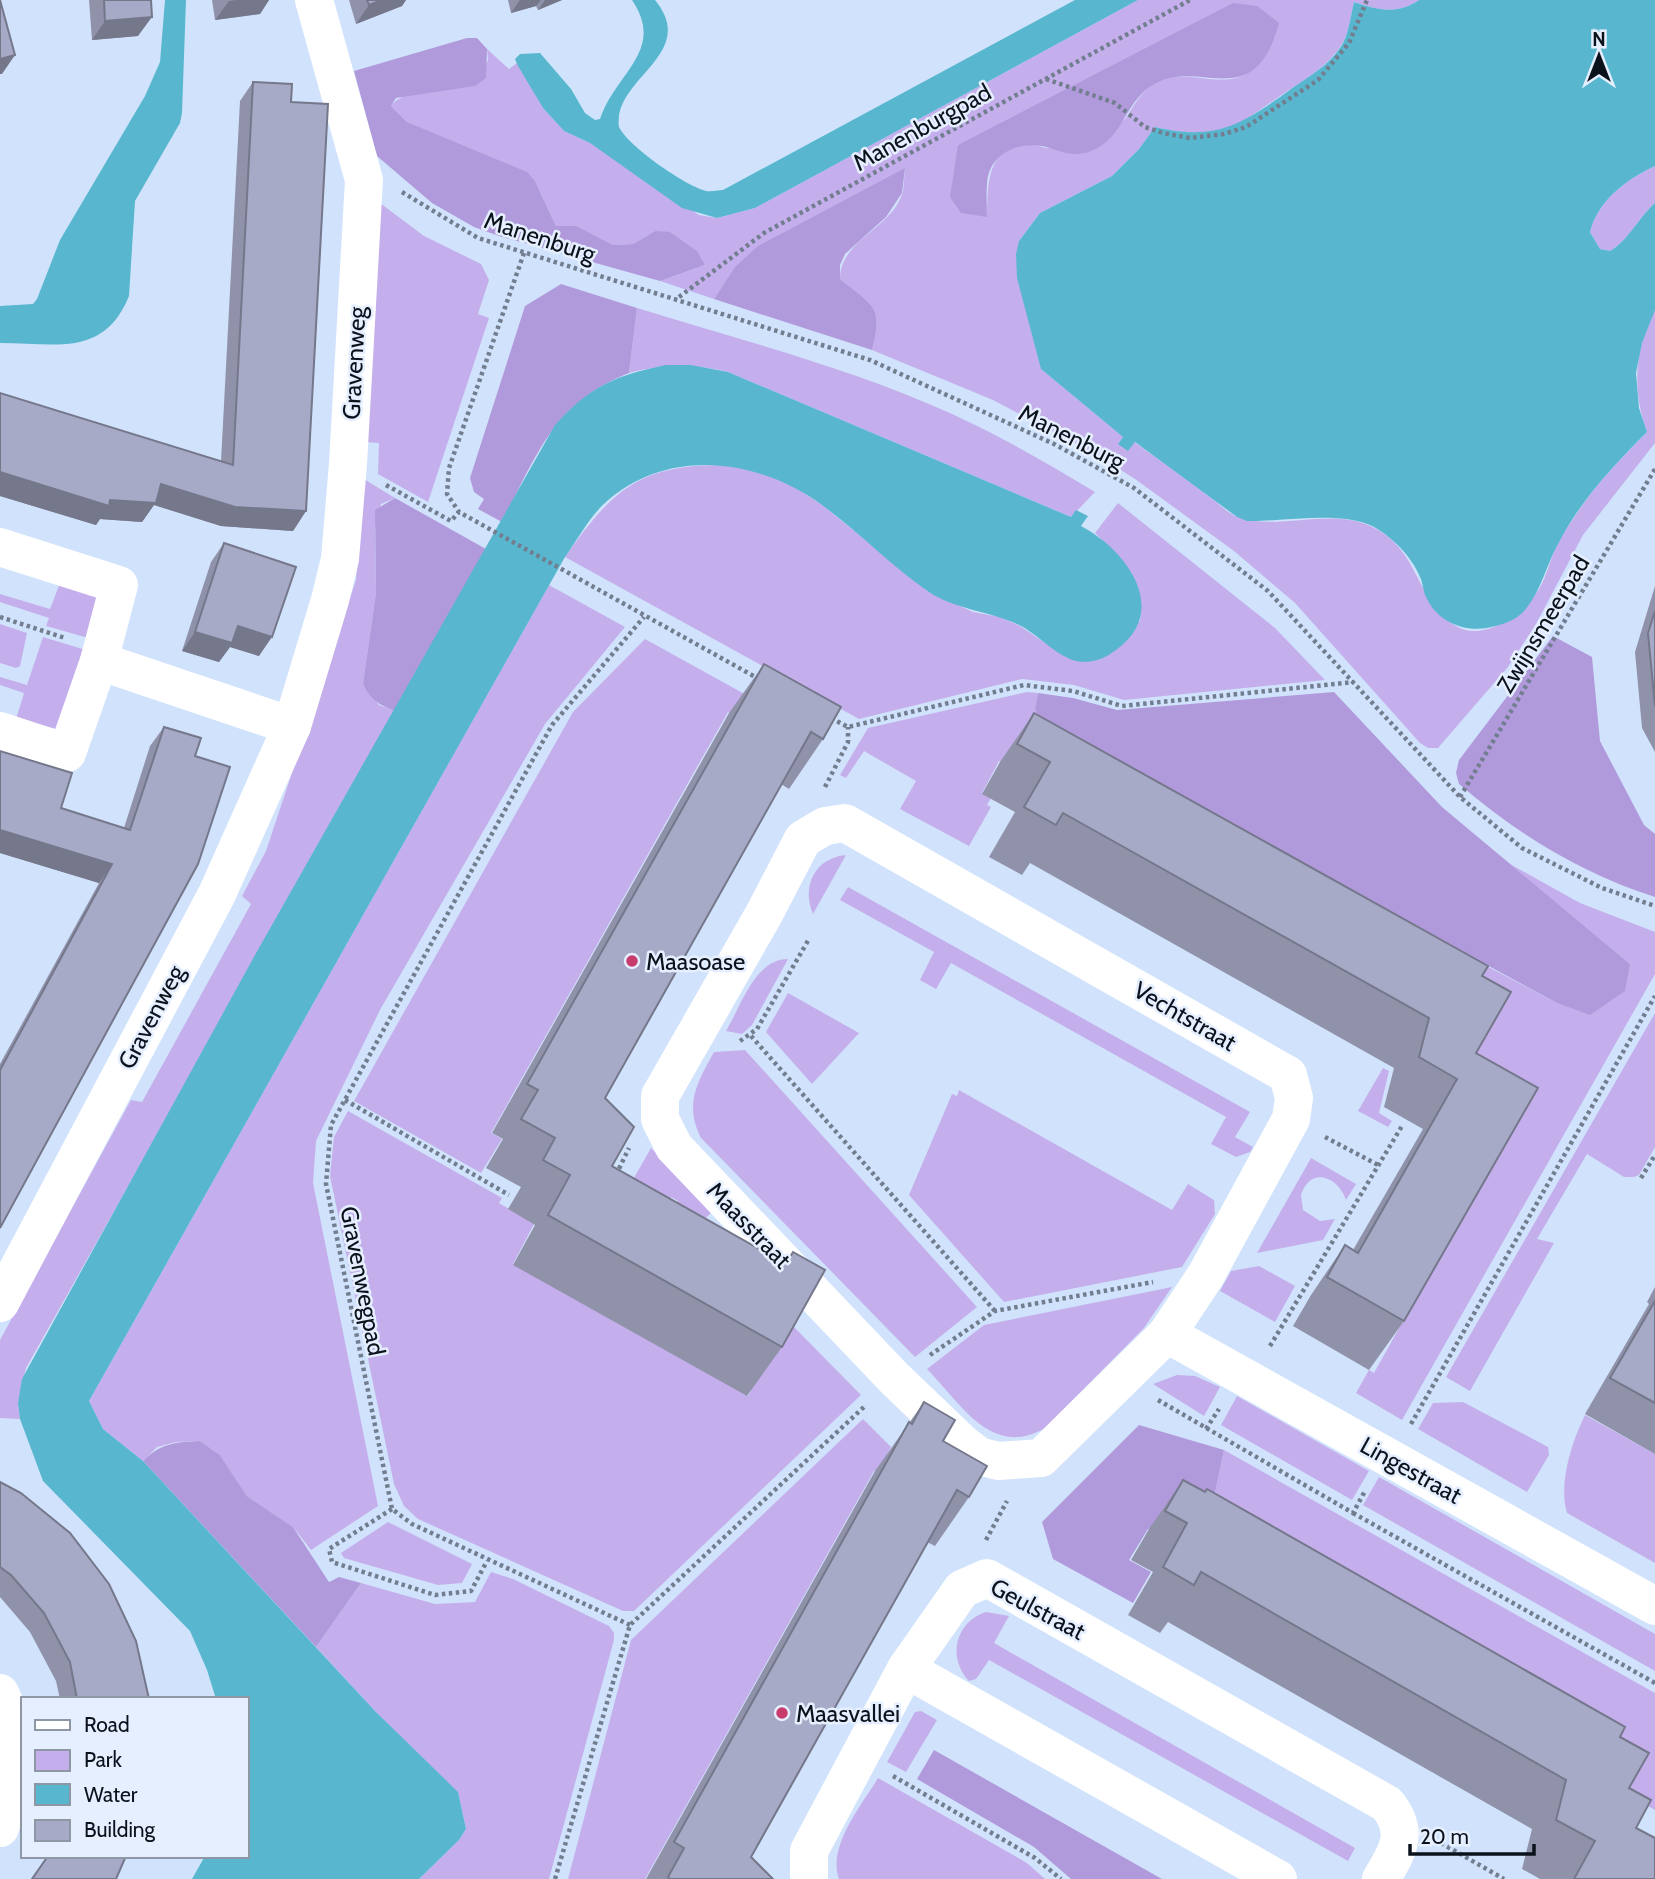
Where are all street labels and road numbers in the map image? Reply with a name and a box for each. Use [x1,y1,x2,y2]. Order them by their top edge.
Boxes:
street label: Manenburgpad [848,77,996,177]
street label: Manenburg [481,205,600,269]
street label: Gravenweg [337,305,371,420]
street label: Manenburg [1014,398,1131,477]
street label: Zwijnsmeerpad [1491,550,1595,698]
street label: Gravenweg [112,959,191,1074]
street label: Vechtstraat [1129,975,1241,1057]
street label: Maasstraat [701,1176,797,1274]
street label: Gravenwegpad [334,1204,392,1358]
street label: Lingestraat [1355,1430,1467,1510]
street label: Geulstraat [986,1572,1090,1646]

